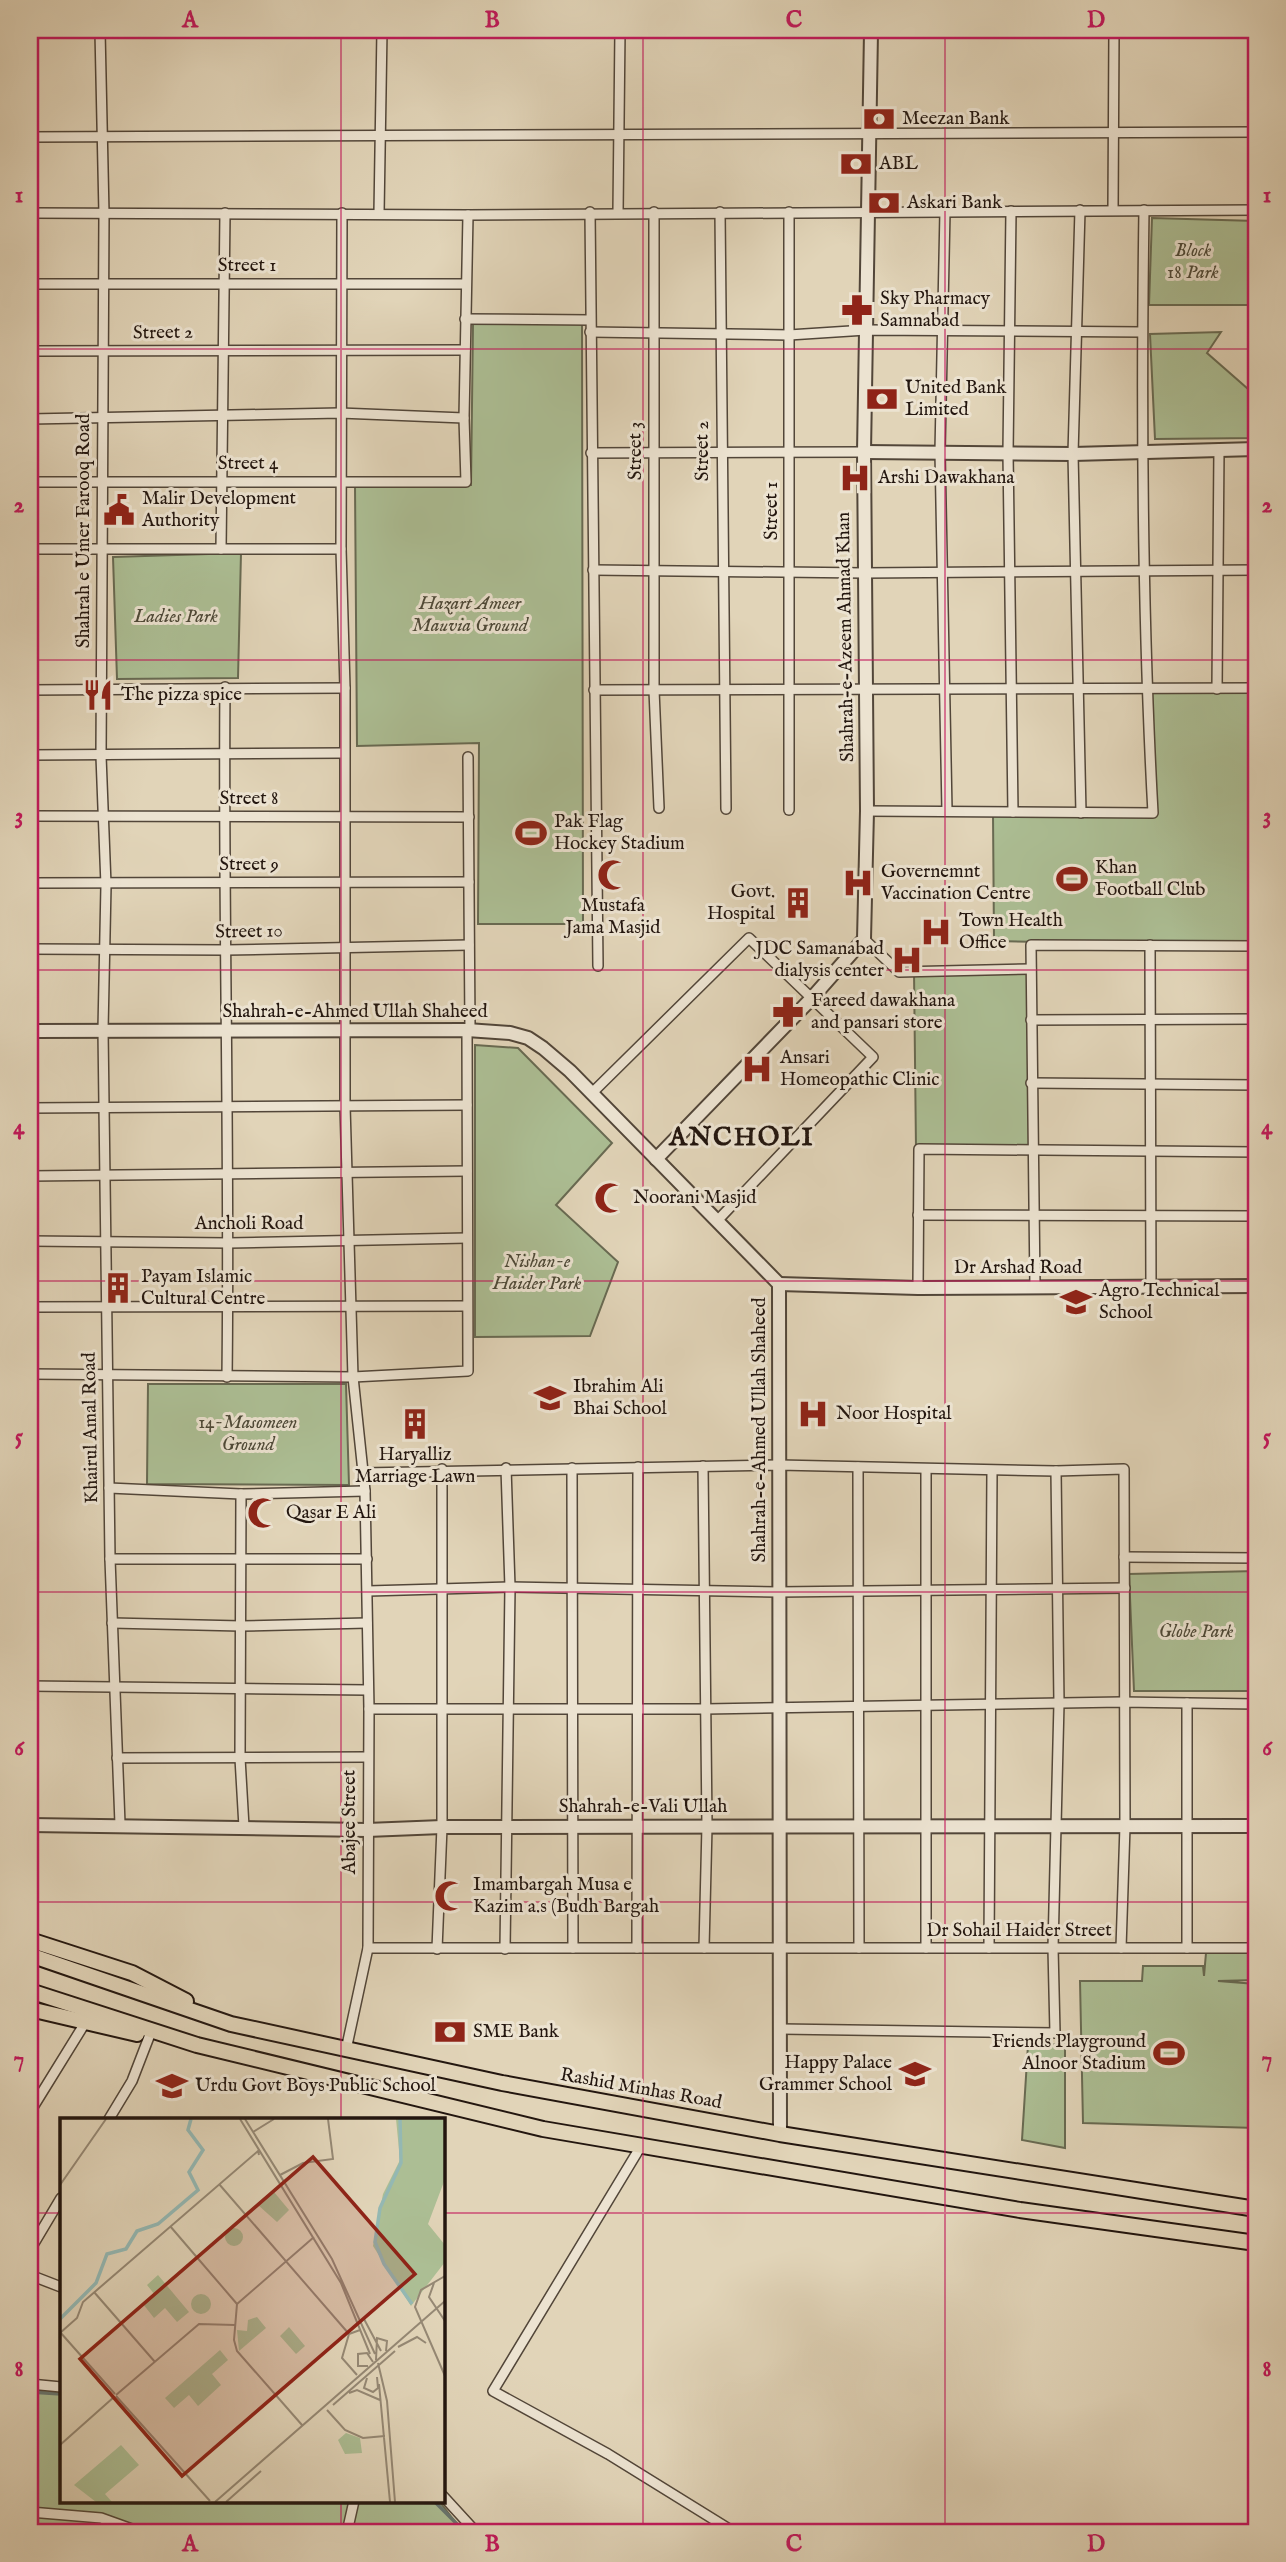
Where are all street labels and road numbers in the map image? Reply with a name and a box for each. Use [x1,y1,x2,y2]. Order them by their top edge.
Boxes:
street label: Street 1 [218,254,276,278]
street label: Street 2 [133,320,193,346]
street label: Shahrah e Umer Farooq Road [72,413,96,648]
street label: Street 2 [691,421,715,481]
street label: Street 3 [624,422,648,480]
street label: Street 4 [218,452,279,476]
street label: Street 1 [760,482,784,540]
street label: Shahrah-e-Azeem Ahmad Khan [832,512,860,762]
street label: Street 8 [220,787,278,811]
street label: Street 9 [219,853,279,877]
street label: Street 10 [215,919,283,945]
street label: Shahrah-e-Ahmed Ullah Shaheed [222,1000,488,1024]
street label: Ancholi Road [194,1212,304,1236]
street label: Dr Arshad Road [954,1256,1083,1280]
street label: Shahrah-e-Ahmed Ullah Shaheed [748,1297,772,1563]
street label: Khairul Amal Road [78,1351,104,1504]
street label: Abajee Street [338,1769,362,1875]
street label: Shahrah-e-Vali Ullah [559,1795,727,1819]
street label: Dr Sohail Haider Street [926,1919,1112,1943]
street label: Rashid Minhas Road [558,2063,725,2115]

